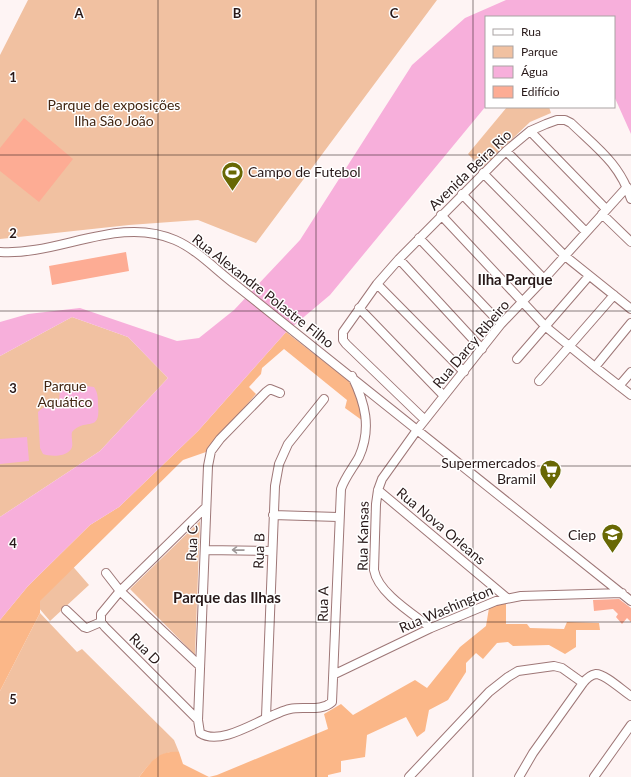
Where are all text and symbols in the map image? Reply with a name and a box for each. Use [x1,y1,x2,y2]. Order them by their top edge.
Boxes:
text: A [73,5,84,21]
text: B [233,5,242,21]
text: C [390,5,399,21]
legend [485,16,615,108]
text: Rua [521,24,541,39]
text: Parque [521,44,558,59]
text: Água [521,64,548,79]
text: 1 [9,69,17,85]
text: Edifício [521,84,560,99]
park label: Parque de exposições Ilha São João [48,96,180,129]
street label: Avenida Beira Rio [425,126,514,213]
sports icon: Campo de Futebol [220,159,246,192]
place label: Campo de Futebol [248,163,361,180]
text: 2 [9,225,17,241]
street label: Rua Alexandre Polastre Filho [189,230,338,351]
district label: Ilha Parque [478,270,552,288]
street label: Rua Darcy Ribeiro [429,296,512,391]
park label: Parque Aquático [38,377,93,410]
text: 3 [9,380,17,396]
place label: Supermercados Bramil [441,454,536,487]
supermarket icon: Supermercados Bramil [538,458,564,491]
street label: Rua Nova Orleans [394,484,489,568]
street label: Rua Kansas [353,501,372,571]
school or university icon: Ciep [599,522,625,555]
street label: Rua C [182,524,201,561]
place label: Ciep [568,526,596,543]
street label: Rua B [249,533,268,569]
text: 4 [9,535,17,551]
one-way arrow [232,547,245,554]
street label: Rua Washington [396,581,495,636]
street label: Rua A [314,585,331,622]
district label: Parque das Ilhas [173,588,281,606]
street label: Rua D [126,629,165,668]
text: 5 [9,691,17,707]

